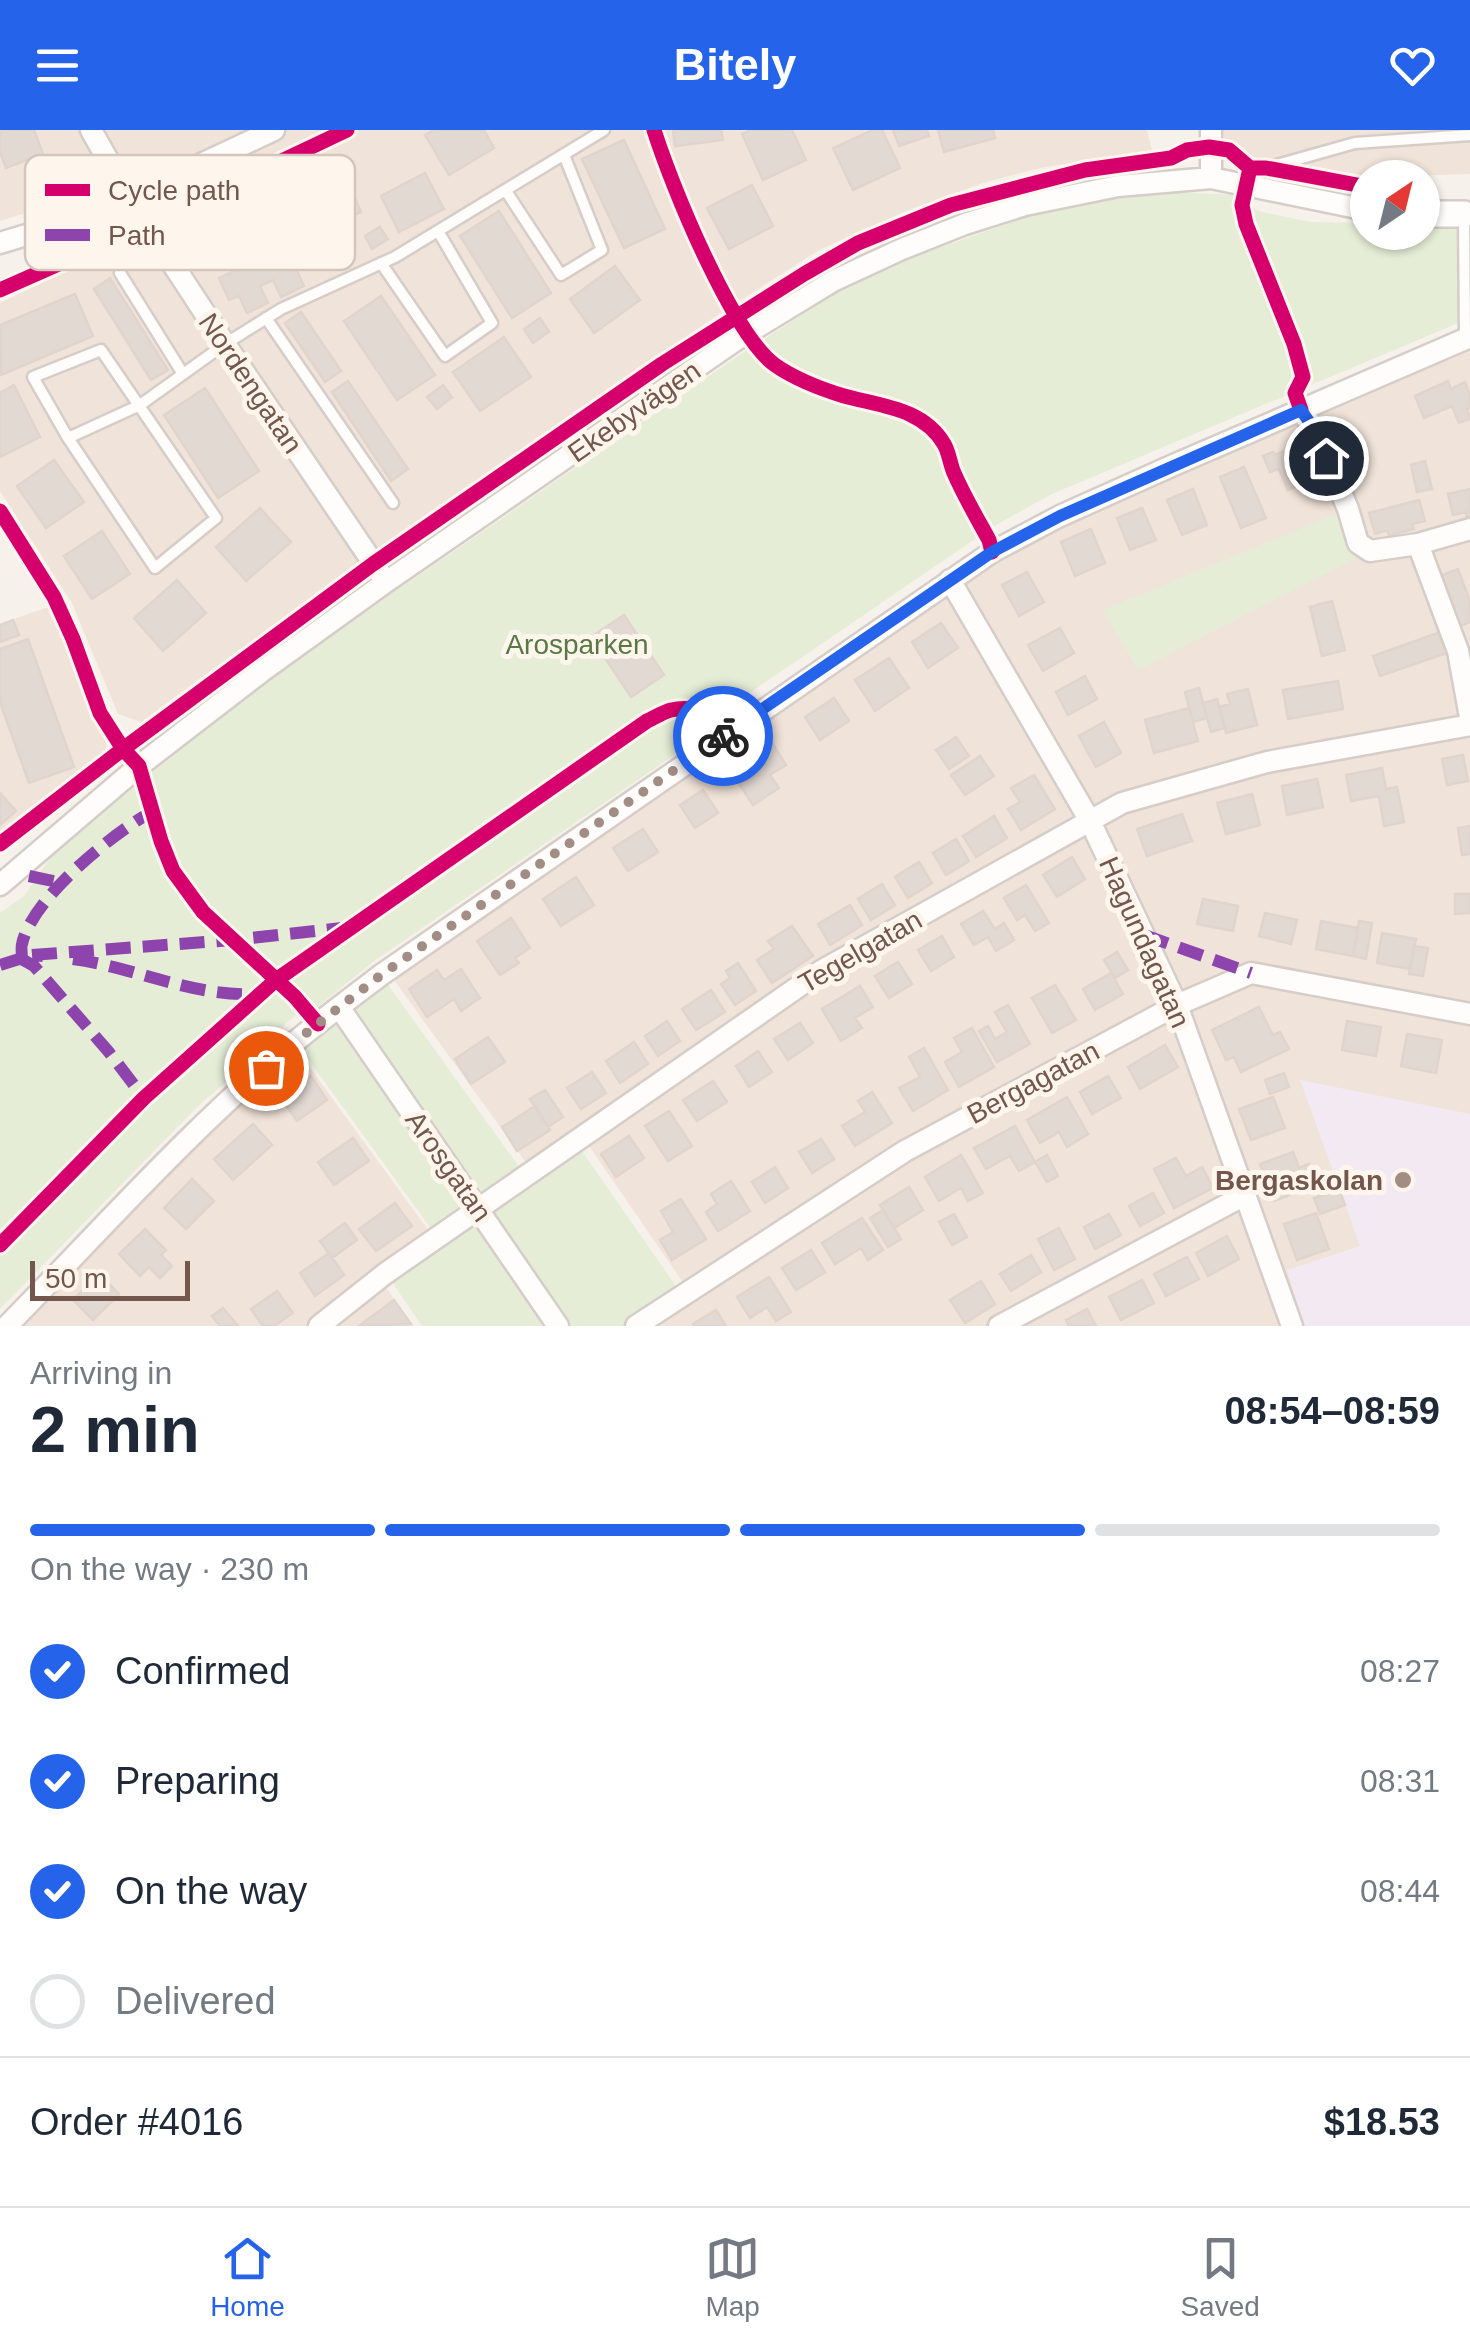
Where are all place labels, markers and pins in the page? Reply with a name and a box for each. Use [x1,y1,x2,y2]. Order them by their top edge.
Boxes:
pin [1284,416,1369,501]
pin [224,1026,309,1111]
place label: Bergaskolan [1215,1165,1383,1196]
marker: Bergaskolan [1392,1169,1414,1191]

